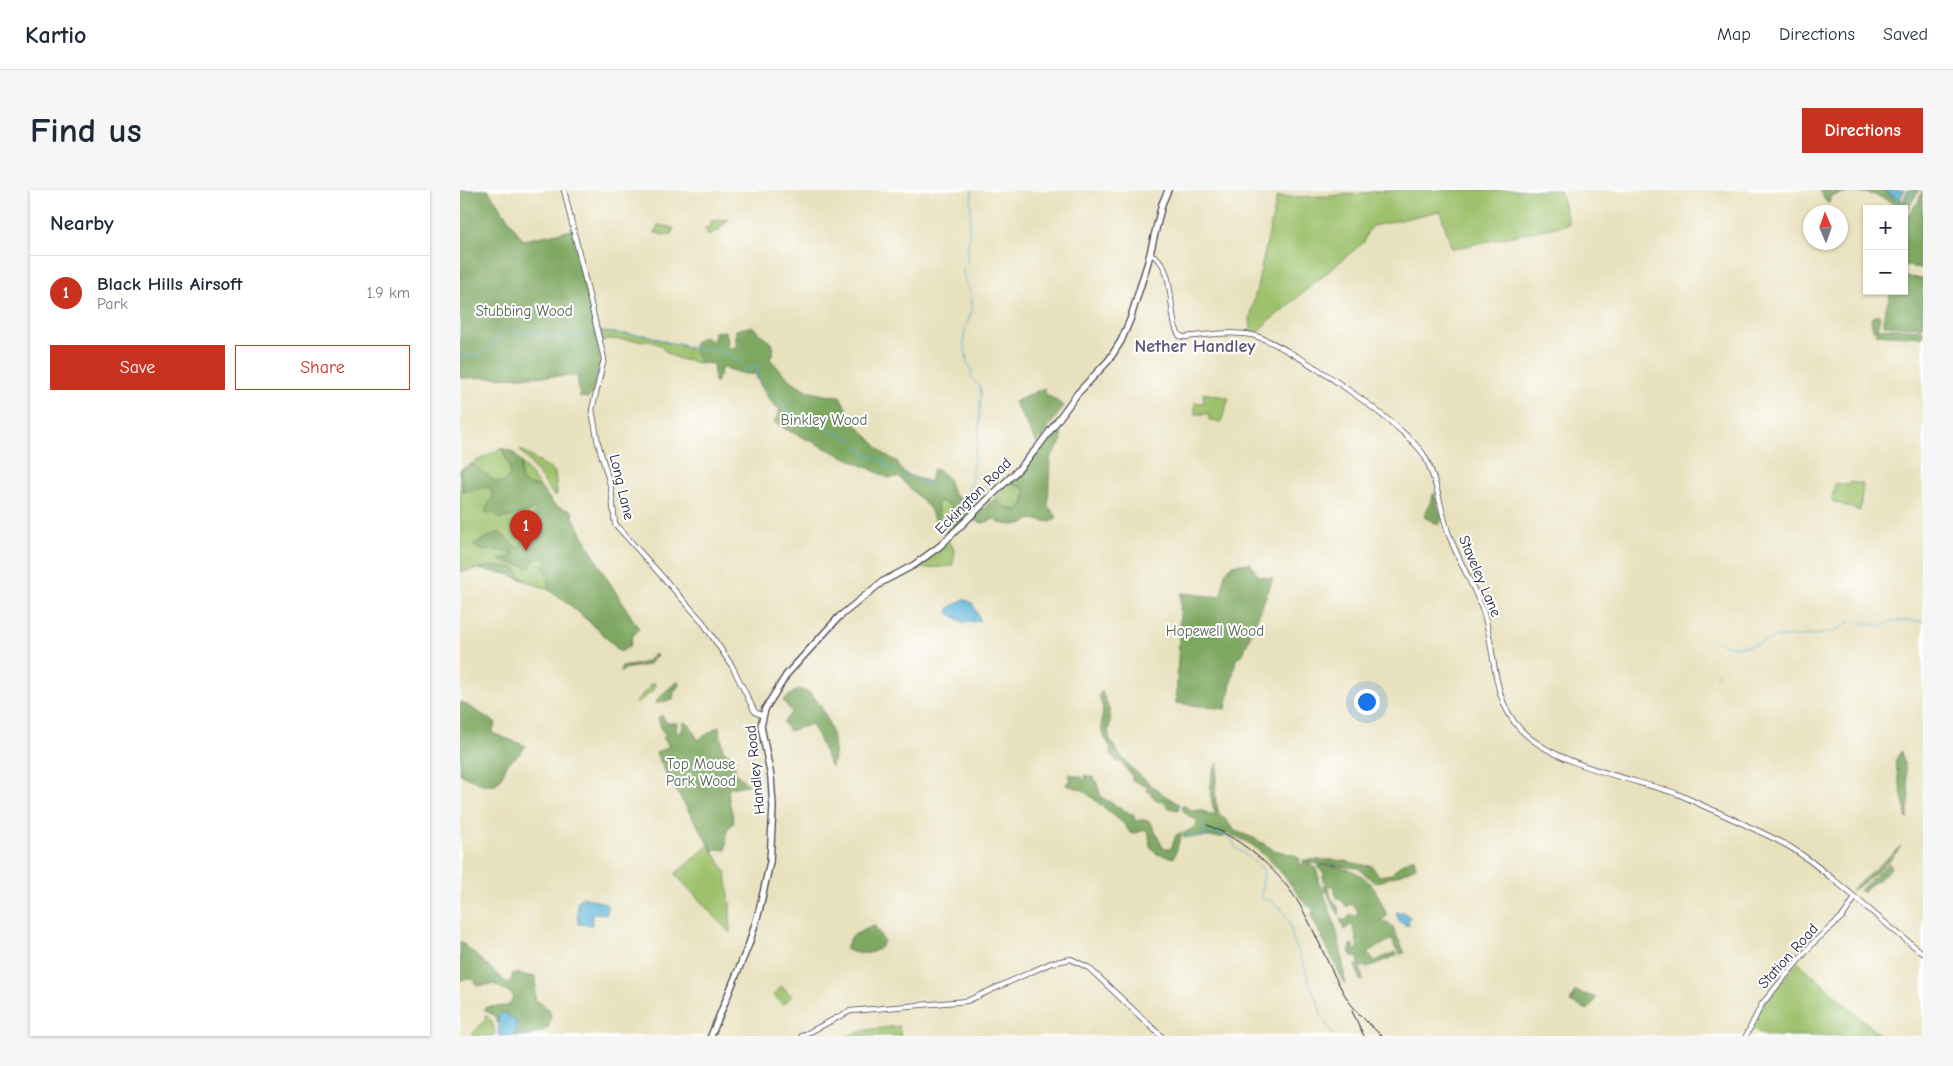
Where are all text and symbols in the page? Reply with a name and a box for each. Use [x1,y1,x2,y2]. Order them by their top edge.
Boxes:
text: Kartio [25,21,87,49]
text: Map [1717,24,1751,45]
text: Directions [1779,24,1855,45]
text: Saved [1883,24,1928,45]
button: Directions [1802,108,1923,153]
text: Find us [30,110,142,151]
north arrow [1803,205,1848,250]
map controls [1863,205,1908,295]
button: + [1863,205,1908,250]
text: Nearby [50,211,114,235]
button: − [1863,250,1908,295]
text: Black Hills Airsoft [97,273,243,295]
text: 1 [63,284,69,302]
text: 1.9 km [366,284,410,302]
text: Park [97,295,128,313]
park label: Stubbing Wood [475,302,573,320]
district label: Nether Handley [1135,336,1256,357]
button: Save [50,345,225,390]
button: Share [235,345,410,390]
park label: Binkley Wood [780,411,868,429]
street label: Long Lane [606,452,638,522]
street label: Eckington Road [931,454,1015,538]
pin: 1 [510,510,542,551]
street label: Staveley Lane [1455,533,1505,620]
park label: Hopewell Wood [1166,622,1264,640]
your location [1354,689,1380,715]
street label: Handley Road [741,724,769,816]
park label: Top Mouse Park Wood [666,755,736,790]
street label: Station Road [1754,920,1822,992]

